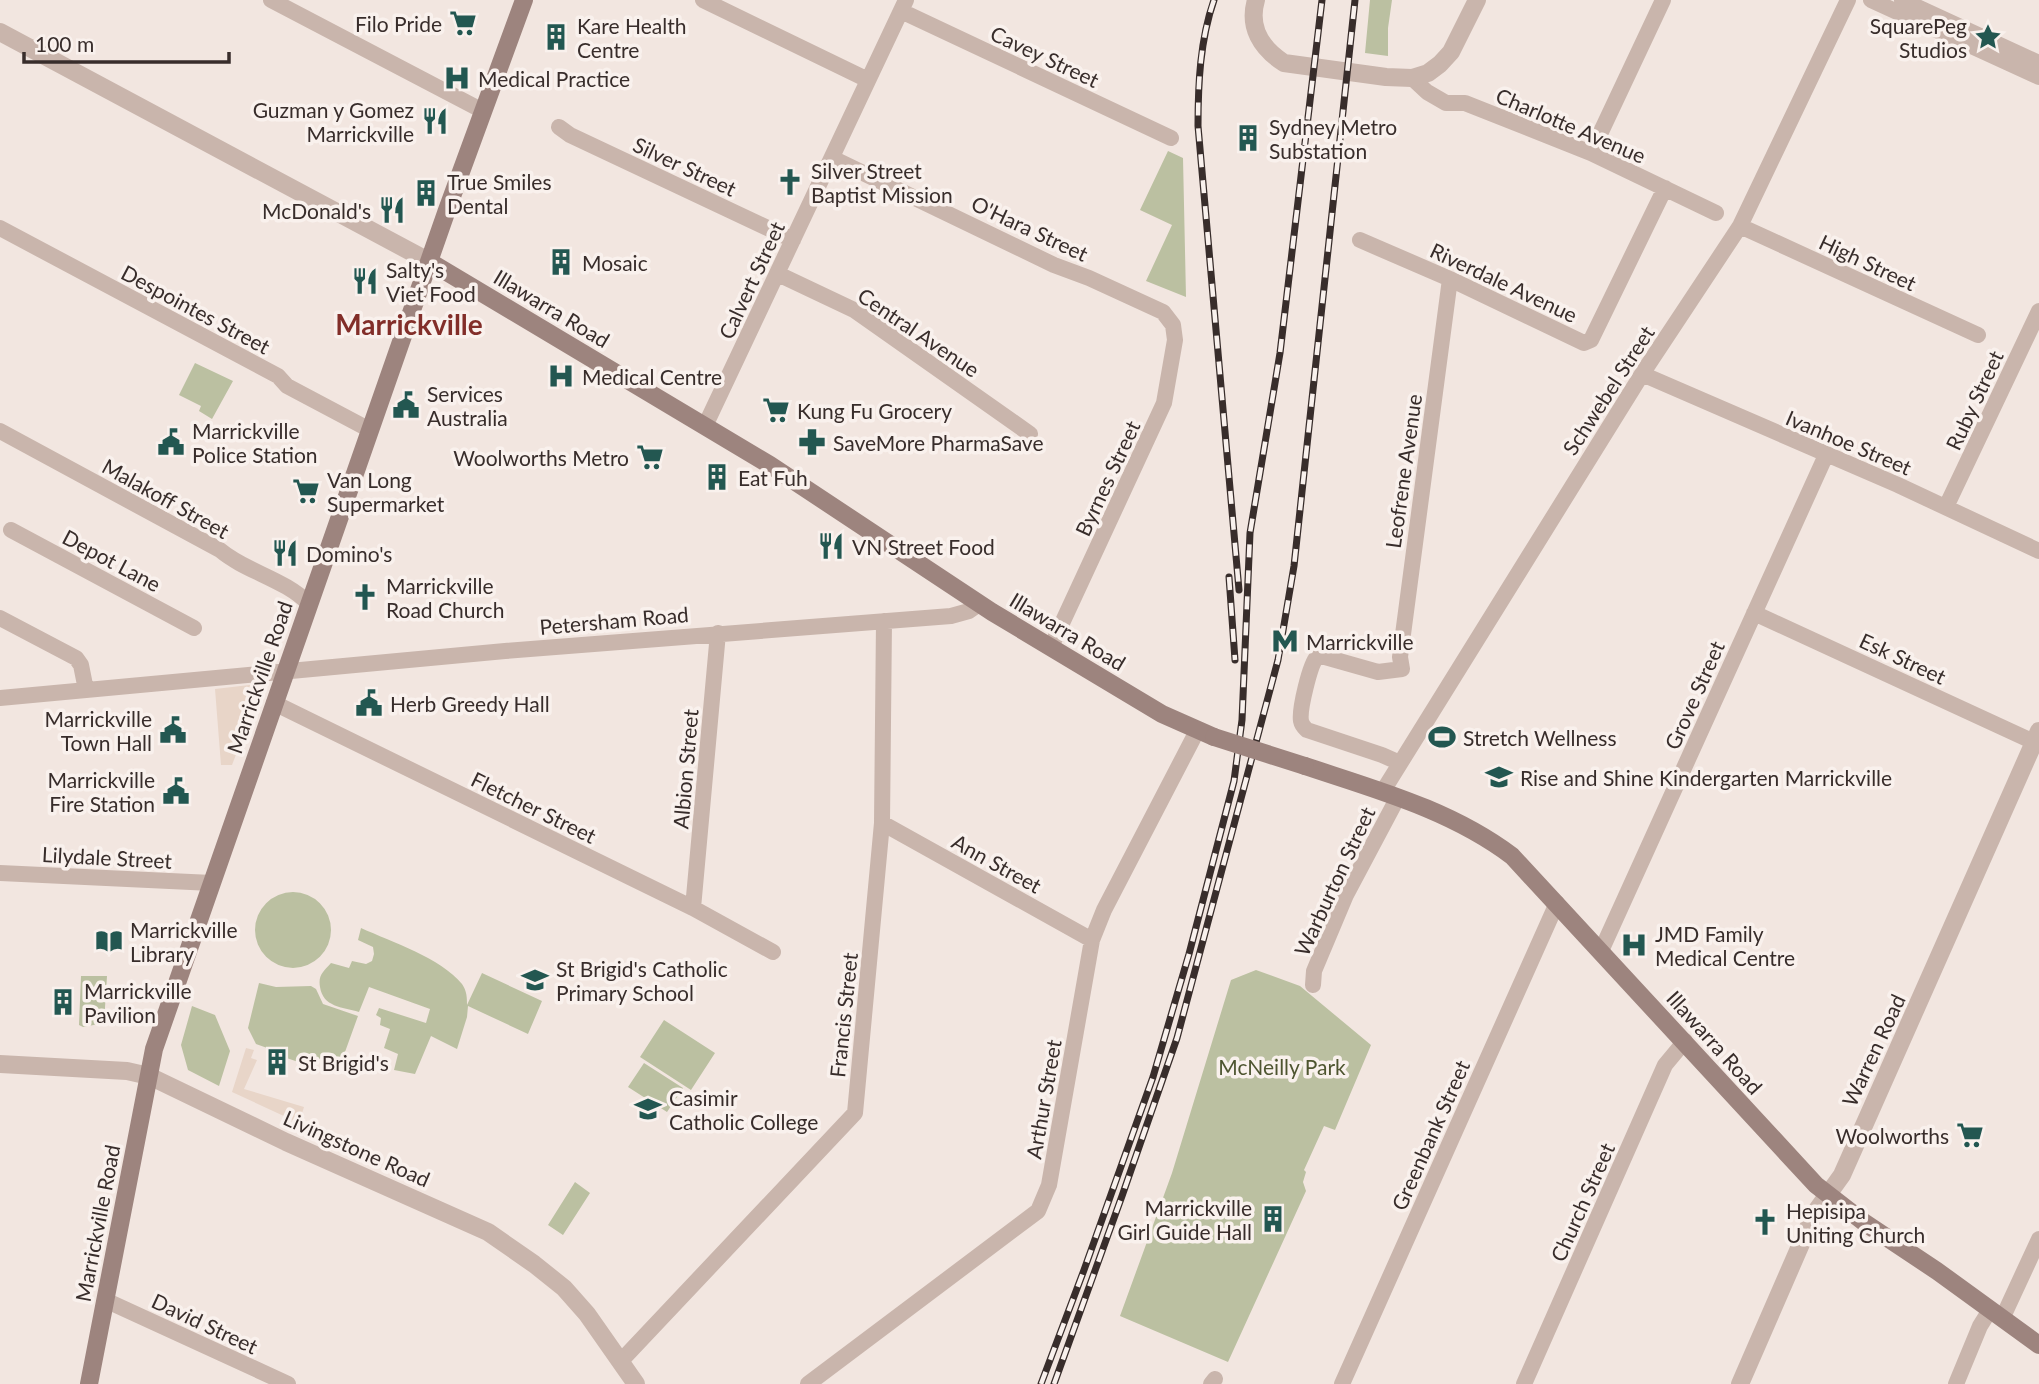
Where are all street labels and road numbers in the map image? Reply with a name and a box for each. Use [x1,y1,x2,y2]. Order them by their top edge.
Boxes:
street label: Cavey Street [987,20,1104,92]
street label: Charlotte Avenue [1492,82,1650,168]
street label: Silver Street [630,131,741,201]
street label: O'Hara Street [968,190,1093,266]
street label: Calvert Street [713,217,789,343]
street label: High Street [1815,229,1921,296]
street label: Riverdale Avenue [1427,237,1581,327]
street label: Despointes Street [117,259,275,359]
street label: Illawarra Road [490,264,614,352]
street label: Central Avenue [854,282,984,382]
street label: Schwebel Street [1557,320,1659,459]
street label: Ruby Street [1940,346,2008,454]
street label: Leofrene Avenue [1380,392,1426,550]
street label: Ivanhoe Street [1783,404,1916,480]
street label: Byrnes Street [1069,416,1145,540]
street label: Malakoff Street [98,453,234,543]
street label: Depot Lane [59,524,165,596]
street label: Illawarra Road [1006,587,1130,675]
street label: Marrickville Road [221,598,297,756]
street label: Petersham Road [538,601,690,639]
street label: Esk Street [1856,627,1951,689]
street label: Grove Street [1659,636,1729,753]
street label: Albion Street [667,708,703,830]
street label: Fletcher Street [467,766,601,848]
street label: Warburton Street [1289,802,1380,959]
street label: Ann Street [948,828,1046,898]
street label: Lilydale Street [41,841,173,873]
street label: Francis Street [824,951,862,1079]
street label: Illawarra Road [1662,985,1768,1099]
street label: Warren Road [1836,990,1910,1110]
street label: Arthur Street [1020,1037,1066,1161]
street label: Greenbank Street [1386,1056,1474,1214]
street label: Livingstone Road [280,1105,434,1191]
street label: Church Street [1545,1138,1619,1265]
street label: Marrickville Road [70,1142,124,1304]
street label: David Street [148,1288,262,1359]

